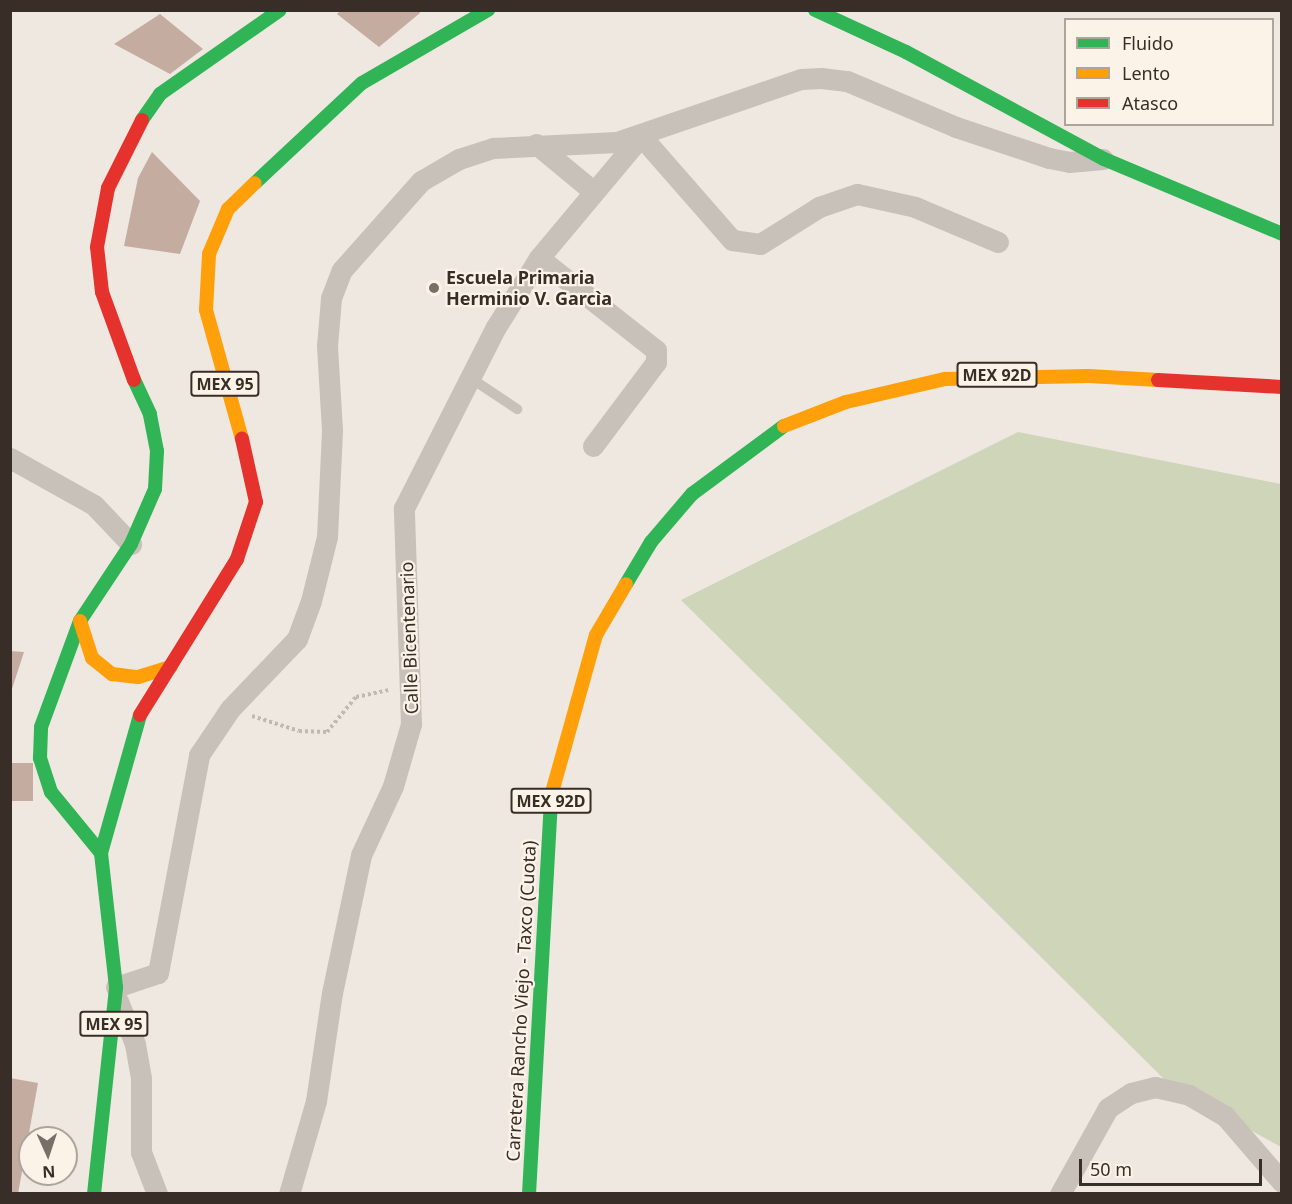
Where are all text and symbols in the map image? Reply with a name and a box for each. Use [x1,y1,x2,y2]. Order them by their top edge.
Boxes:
legend [1064,18,1274,126]
text: Fluido [1122,31,1174,55]
text: Lento [1122,61,1170,85]
text: Atasco [1122,91,1178,115]
place label: Escuela Primaria Herminio V. Garcìa [446,267,612,310]
marker: Escuela Primaria Herminio V. Garcìa [427,281,441,295]
road number: MEX 92D [956,362,1038,388]
road number: MEX 95 [189,371,261,397]
street label: Calle Bicentenario [396,561,422,715]
road number: MEX 92D [510,788,592,814]
street label: Carretera Rancho Viejo - Taxco (Cuota) [502,840,540,1162]
road number: MEX 95 [78,1011,150,1037]
north arrow [18,1126,78,1186]
scale bar [1082,1147,1265,1185]
text: 50 m [1090,1157,1132,1181]
text: N [42,1161,56,1183]

